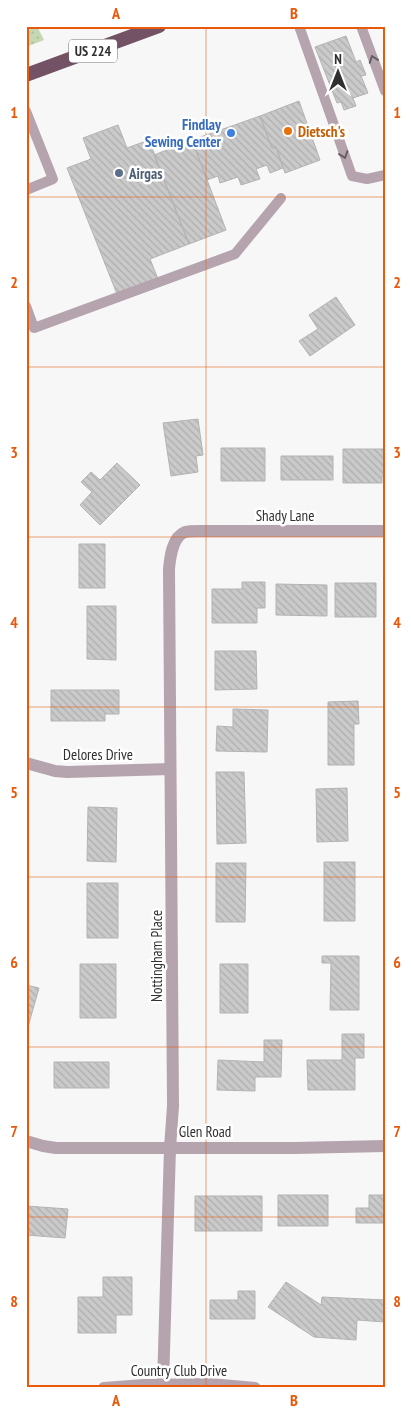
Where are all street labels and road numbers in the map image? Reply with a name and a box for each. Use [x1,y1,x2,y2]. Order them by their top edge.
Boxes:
road number: US 224 [69,40,117,62]
street label: Shady Lane [256,506,314,525]
street label: Delores Drive [63,745,133,764]
street label: Nottingham Place [147,910,166,1002]
street label: Glen Road [179,1122,231,1141]
street label: Country Club Drive [131,1361,227,1380]

